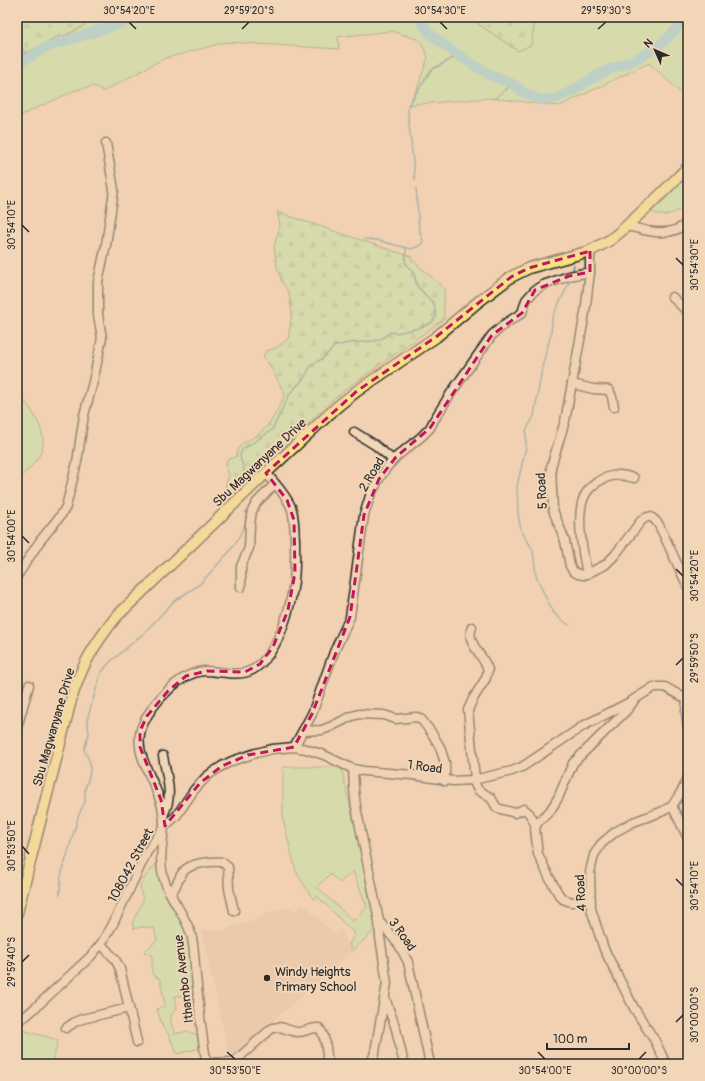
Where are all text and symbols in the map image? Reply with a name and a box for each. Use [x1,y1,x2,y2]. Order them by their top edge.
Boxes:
text: 30°54'20"E [103,5,155,17]
text: 29°59'20"S [224,5,274,17]
text: 30°54'30"E [414,5,466,17]
text: 29°59'30"S [581,5,631,17]
north arrow [635,30,675,70]
text: N [641,36,656,51]
text: 30°54'10"E [6,200,18,250]
text: 30°54'30"E [689,239,701,291]
street label: Sbu Magwanyane Drive [209,415,310,510]
street label: 2 Road [355,455,388,494]
street label: 5 Road [533,472,551,510]
text: 30°54'00"E [6,510,18,562]
text: 30°54'20"E [689,550,701,602]
text: 29°59'50"S [689,633,701,683]
street label: Sbu Magwanyane Drive [29,666,79,788]
street label: 1 Road [407,757,443,777]
text: 30°53'50"E [6,820,18,872]
street label: 108042 Street [105,825,158,906]
text: 30°54'10"E [689,861,701,911]
street label: 4 Road [572,874,590,912]
street label: 3 Road [385,915,419,954]
street label: Ithambo Avenue [171,933,197,1024]
text: 29°59'40"S [6,937,18,987]
place label: Windy Heights Primary School [275,964,357,995]
marker: Windy Heights Primary School [262,973,272,983]
text: 30°00'00"S [689,987,701,1043]
scale bar [547,1025,629,1051]
text: 100 m [553,1032,588,1047]
text: 30°53'50"E [209,1065,261,1077]
text: 30°54'00"E [519,1065,571,1077]
text: 30°00'00"S [611,1065,667,1077]

